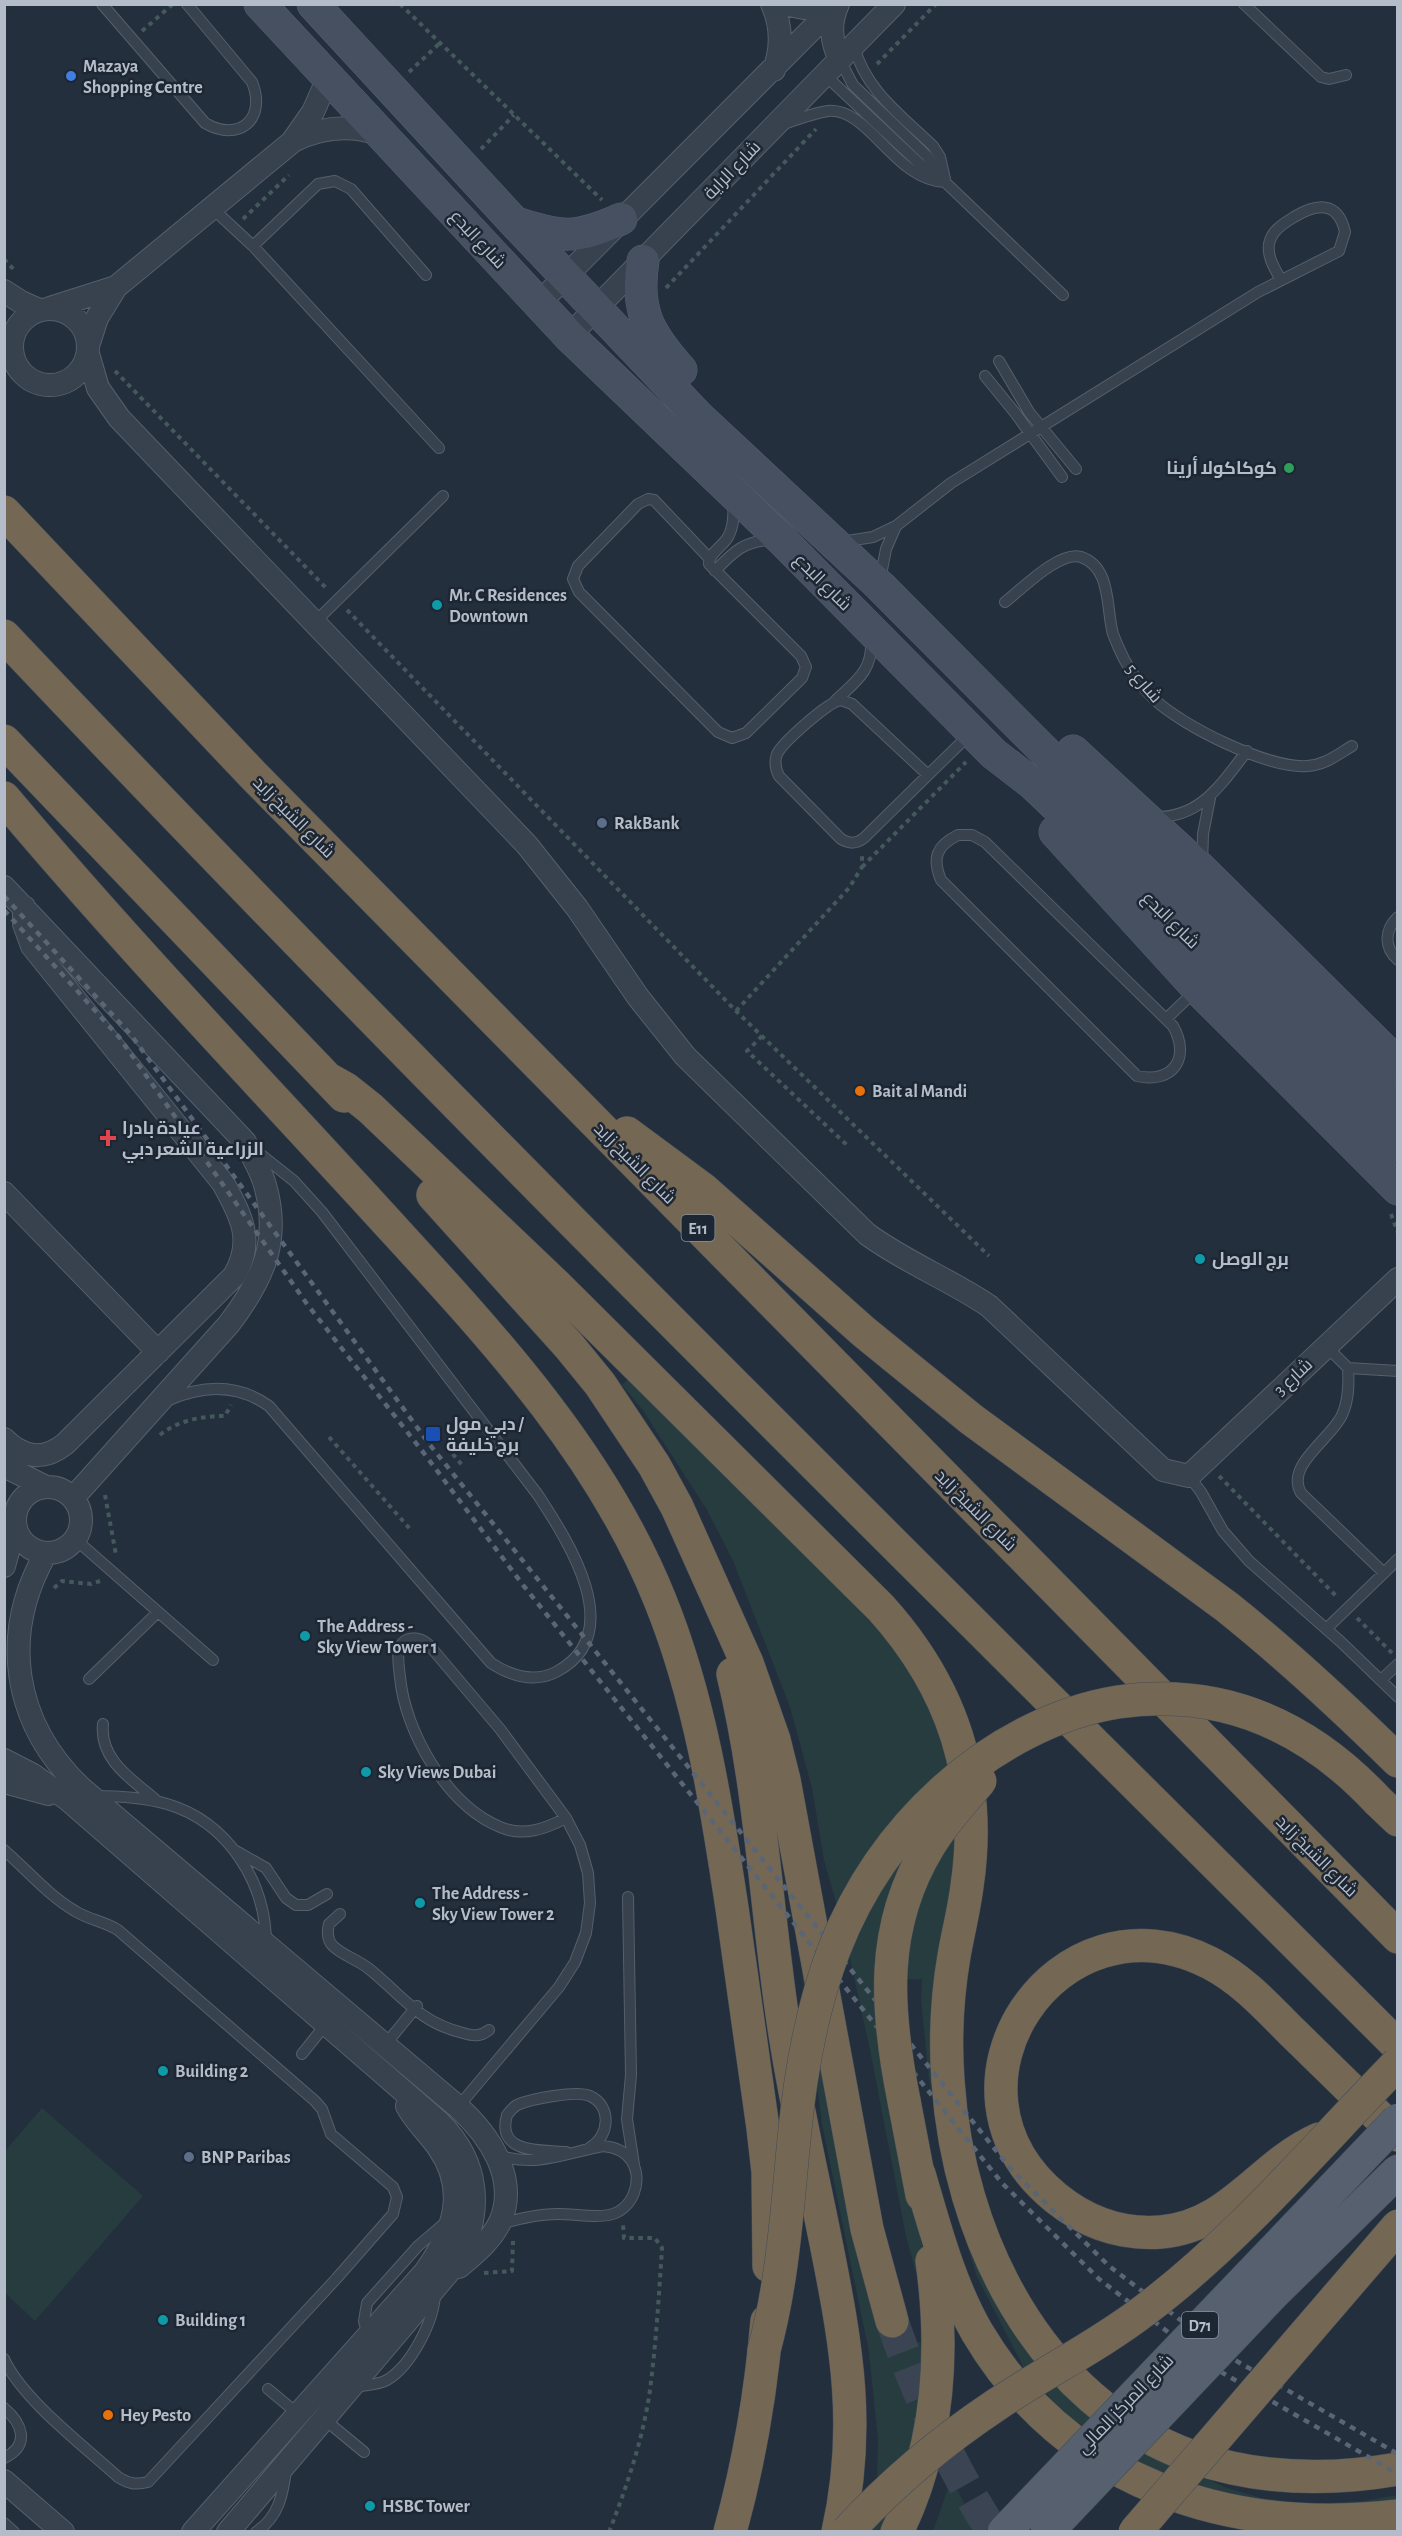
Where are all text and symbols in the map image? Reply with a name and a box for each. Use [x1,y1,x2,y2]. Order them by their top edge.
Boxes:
place label: Mazaya Shopping Centre [83,58,203,97]
marker: Mazaya Shopping Centre [64,69,78,83]
street label: شارع الراية [700,137,766,205]
street label: شارع البدع [445,206,509,274]
place label: كوكاكولا أرينا [1166,455,1277,479]
marker: كوكاكولا أرينا [1282,461,1296,475]
street label: شارع البدع [789,550,855,616]
place label: Mr. C Residences Downtown [449,587,567,626]
marker: Mr. C Residences Downtown [430,598,444,612]
street label: شارع 5 [1120,660,1165,708]
street label: شارع الشيخ زايد [248,773,338,863]
place label: RakBank [614,815,679,833]
marker: RakBank [595,816,609,830]
street label: شارع البدع [1137,888,1203,954]
place label: Bait al Mandi [872,1083,967,1101]
marker: Bait al Mandi [853,1084,867,1098]
street label: شارع الشيخ زايد [589,1119,679,1209]
place label: عيادة بادرا الزراعية الشعر دبي [122,1120,264,1164]
marker: عيادة بادرا الزراعية الشعر دبي [99,1129,117,1147]
road number: E11 [682,1215,714,1241]
place label: برج الوصل [1212,1251,1289,1271]
marker: برج الوصل [1193,1252,1207,1266]
street label: شارع 3 [1270,1355,1318,1401]
place label: دبي مول / برج خليفة [446,1416,524,1457]
marker: دبي مول / برج خليفة [424,1425,442,1443]
street label: شارع الشيخ زايد [930,1466,1020,1556]
place label: The Address - Sky View Tower 1 [317,1618,437,1657]
marker: The Address - Sky View Tower 1 [298,1629,312,1643]
place label: Sky Views Dubai [378,1764,496,1782]
marker: Sky Views Dubai [359,1765,373,1779]
street label: شارع الشيخ زايد [1271,1812,1361,1902]
place label: The Address - Sky View Tower 2 [432,1885,555,1924]
marker: The Address - Sky View Tower 2 [413,1896,427,1910]
place label: Building 2 [175,2063,249,2081]
marker: Building 2 [156,2064,170,2078]
place label: BNP Paribas [201,2149,291,2167]
marker: BNP Paribas [182,2150,196,2164]
place label: Building 1 [175,2312,246,2330]
road number: D71 [1182,2312,1218,2338]
marker: Building 1 [156,2313,170,2327]
street label: شارع المركز المالي [1073,2351,1180,2461]
place label: Hey Pesto [120,2407,191,2425]
marker: Hey Pesto [101,2408,115,2422]
place label: HSBC Tower [382,2498,470,2516]
marker: HSBC Tower [363,2499,377,2513]

